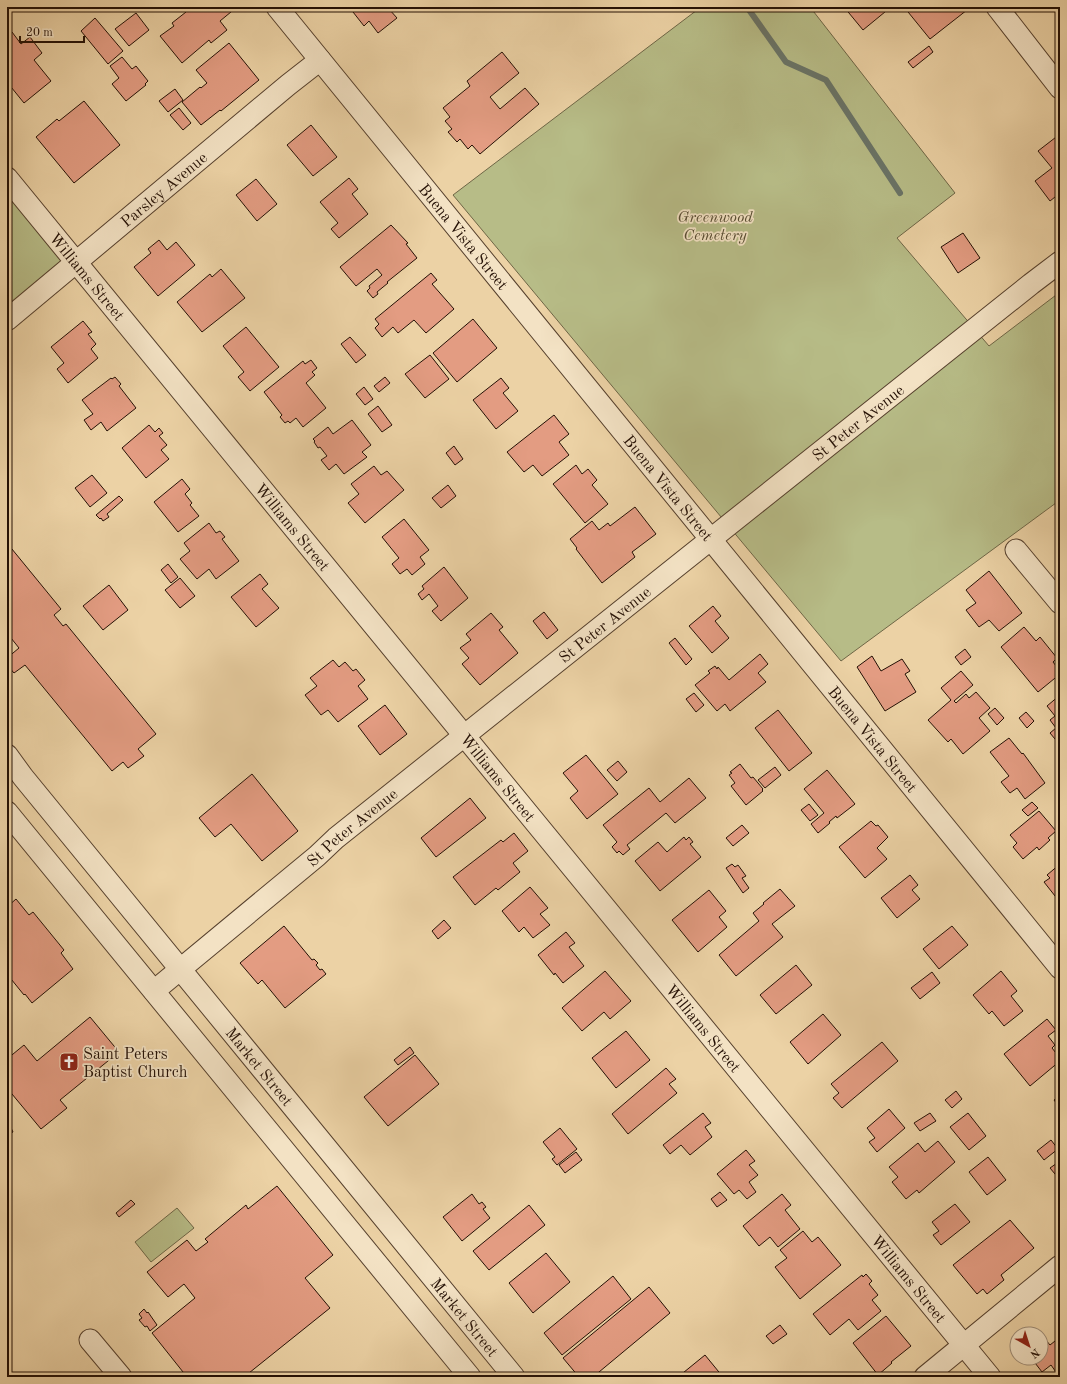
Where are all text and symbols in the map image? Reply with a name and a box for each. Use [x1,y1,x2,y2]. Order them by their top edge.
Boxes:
scale bar [20,18,84,44]
text: 20 m [26,27,53,39]
street label: Parsley Avenue [119,150,211,231]
street label: Buena Vista Street [415,182,510,294]
park label: Greenwood Cemetery [677,210,753,244]
street label: Williams Street [45,231,127,325]
street label: St Peter Avenue [810,382,908,465]
street label: Buena Vista Street [619,433,715,545]
street label: Williams Street [251,481,332,575]
street label: St Peter Avenue [557,584,655,667]
street label: Buena Vista Street [824,684,920,796]
street label: Williams Street [456,732,538,826]
street label: St Peter Avenue [305,786,401,871]
street label: Williams Street [662,982,743,1076]
street label: Market Street [222,1025,295,1110]
place label: Saint Peters Baptist Church [83,1047,188,1081]
church icon: Saint Peters Baptist Church [58,1051,80,1073]
street label: Williams Street [867,1233,948,1327]
street label: Market Street [427,1276,500,1361]
north arrow [1009,1326,1049,1366]
text: N [1027,1346,1041,1360]

